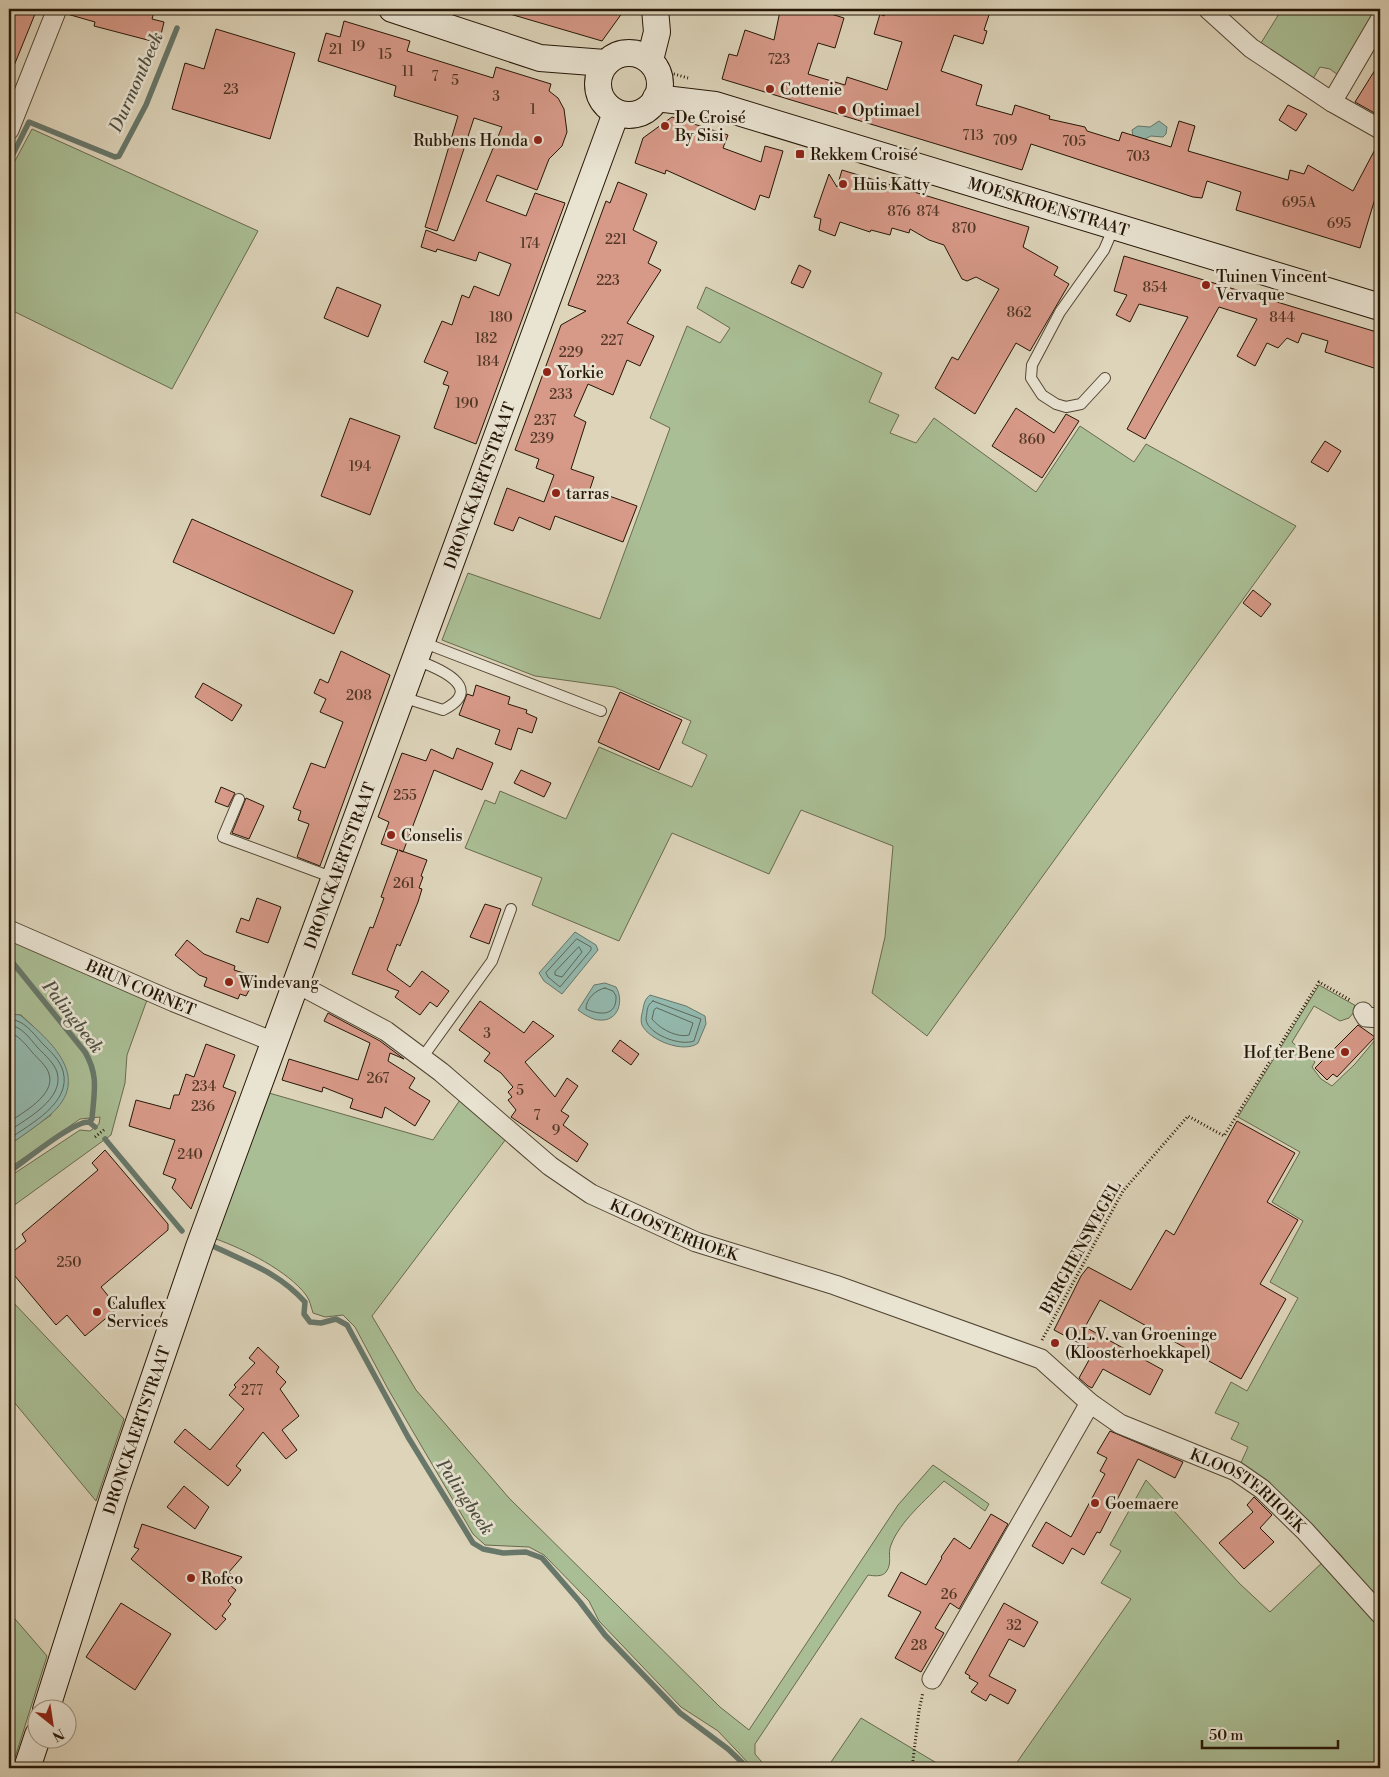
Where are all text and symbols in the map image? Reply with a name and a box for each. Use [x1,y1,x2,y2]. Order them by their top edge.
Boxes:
water label: Durmontbeek [104,28,169,137]
house number: 19 [351,38,365,56]
house number: 21 [329,41,343,59]
house number: 15 [378,46,392,64]
house number: 723 [768,51,791,69]
house number: 11 [402,63,414,81]
house number: 7 [431,68,439,86]
house number: 5 [451,72,459,90]
place label: Cottenie [780,80,842,100]
house number: 23 [223,81,239,99]
marker: Cottenie [764,83,776,95]
house number: 3 [492,88,500,106]
house number: 1 [530,101,536,119]
place label: Optimael [852,101,920,121]
marker: Optimael [836,104,848,116]
place label: De Croisé By Sisi [674,108,746,146]
marker: De Croisé By Sisi [659,120,671,132]
house number: 713 [962,127,984,145]
place label: Rubbens Honda [413,131,529,151]
house number: 709 [993,132,1017,150]
house number: 705 [1062,133,1086,151]
marker: Rubbens Honda [532,134,544,146]
place label: Rekkem Croisé [810,145,918,165]
marker: Rekkem Croisé [794,148,806,160]
house number: 703 [1126,148,1150,166]
street label: MOESKROENSTRAAT [965,173,1131,241]
place label: Huis Katty [853,175,930,195]
marker: Huis Katty [837,178,849,190]
house number: 695A [1282,194,1317,212]
house number: 876 [887,203,911,221]
house number: 874 [916,203,940,221]
house number: 695 [1327,215,1352,233]
house number: 870 [952,220,976,238]
house number: 221 [605,231,627,249]
house number: 174 [520,235,540,253]
place label: Tuinen Vincent Vervaque [1215,267,1328,305]
house number: 223 [596,272,620,290]
house number: 854 [1143,279,1167,297]
marker: Tuinen Vincent Vervaque [1200,279,1212,291]
house number: 862 [1006,304,1032,322]
house number: 180 [489,309,513,327]
house number: 844 [1269,309,1295,327]
house number: 182 [475,330,497,348]
house number: 227 [601,332,623,350]
house number: 229 [559,344,583,362]
house number: 184 [477,353,499,371]
place label: Yorkie [556,363,604,383]
marker: Yorkie [541,366,553,378]
house number: 233 [549,386,573,404]
house number: 190 [455,395,479,413]
street label: DRONCKAERTSTRAAT [440,400,520,572]
house number: 237 [534,412,556,430]
house number: 239 [530,430,554,448]
house number: 860 [1019,431,1045,449]
house number: 194 [349,458,371,476]
place label: tarras [566,484,609,504]
marker: tarras [550,487,562,499]
house number: 208 [346,687,372,705]
street label: DRONCKAERTSTRAAT [300,780,380,952]
house number: 255 [393,787,417,805]
place label: Conselis [401,826,463,846]
marker: Conselis [385,829,397,841]
house number: 261 [393,875,415,893]
street label: BRUN CORNET [82,955,198,1021]
place label: Windevang [238,973,319,993]
water label: Palingbeek [36,975,108,1058]
marker: Windevang [223,976,235,988]
house number: 3 [483,1025,491,1043]
place label: Hof ter Bene [1244,1043,1335,1063]
marker: Hof ter Bene [1339,1046,1351,1058]
house number: 267 [367,1070,389,1088]
house number: 234 [192,1078,216,1096]
house number: 5 [516,1082,524,1100]
house number: 236 [191,1098,216,1116]
house number: 7 [533,1107,541,1125]
house number: 9 [552,1122,560,1140]
house number: 240 [177,1146,203,1164]
street label: BERGHENSWEGEL [1036,1177,1126,1318]
street label: KLOOSTERHOEK [606,1195,742,1266]
house number: 250 [57,1254,81,1272]
place label: Caluflex Services [107,1294,168,1332]
marker: Caluflex Services [91,1306,103,1318]
place label: O.L.V. van Groeninge (Kloosterhoekkapel) [1065,1325,1217,1363]
marker: O.L.V. van Groeninge (Kloosterhoekkapel) [1049,1337,1061,1349]
street label: DRONCKAERTSTRAAT [100,1344,175,1517]
house number: 277 [241,1382,263,1400]
street label: KLOOSTERHOEK [1187,1444,1310,1538]
water label: Palingbeek [430,1454,498,1540]
place label: Goemaere [1105,1494,1179,1514]
marker: Goemaere [1089,1497,1101,1509]
place label: Rofco [201,1569,243,1589]
marker: Rofco [185,1572,197,1584]
house number: 26 [941,1586,958,1604]
house number: 32 [1006,1617,1022,1635]
house number: 28 [911,1637,927,1655]
north arrow [28,1700,78,1750]
scale bar [1202,1717,1338,1749]
text: N [49,1724,67,1745]
text: 50 m [1209,1726,1243,1745]

